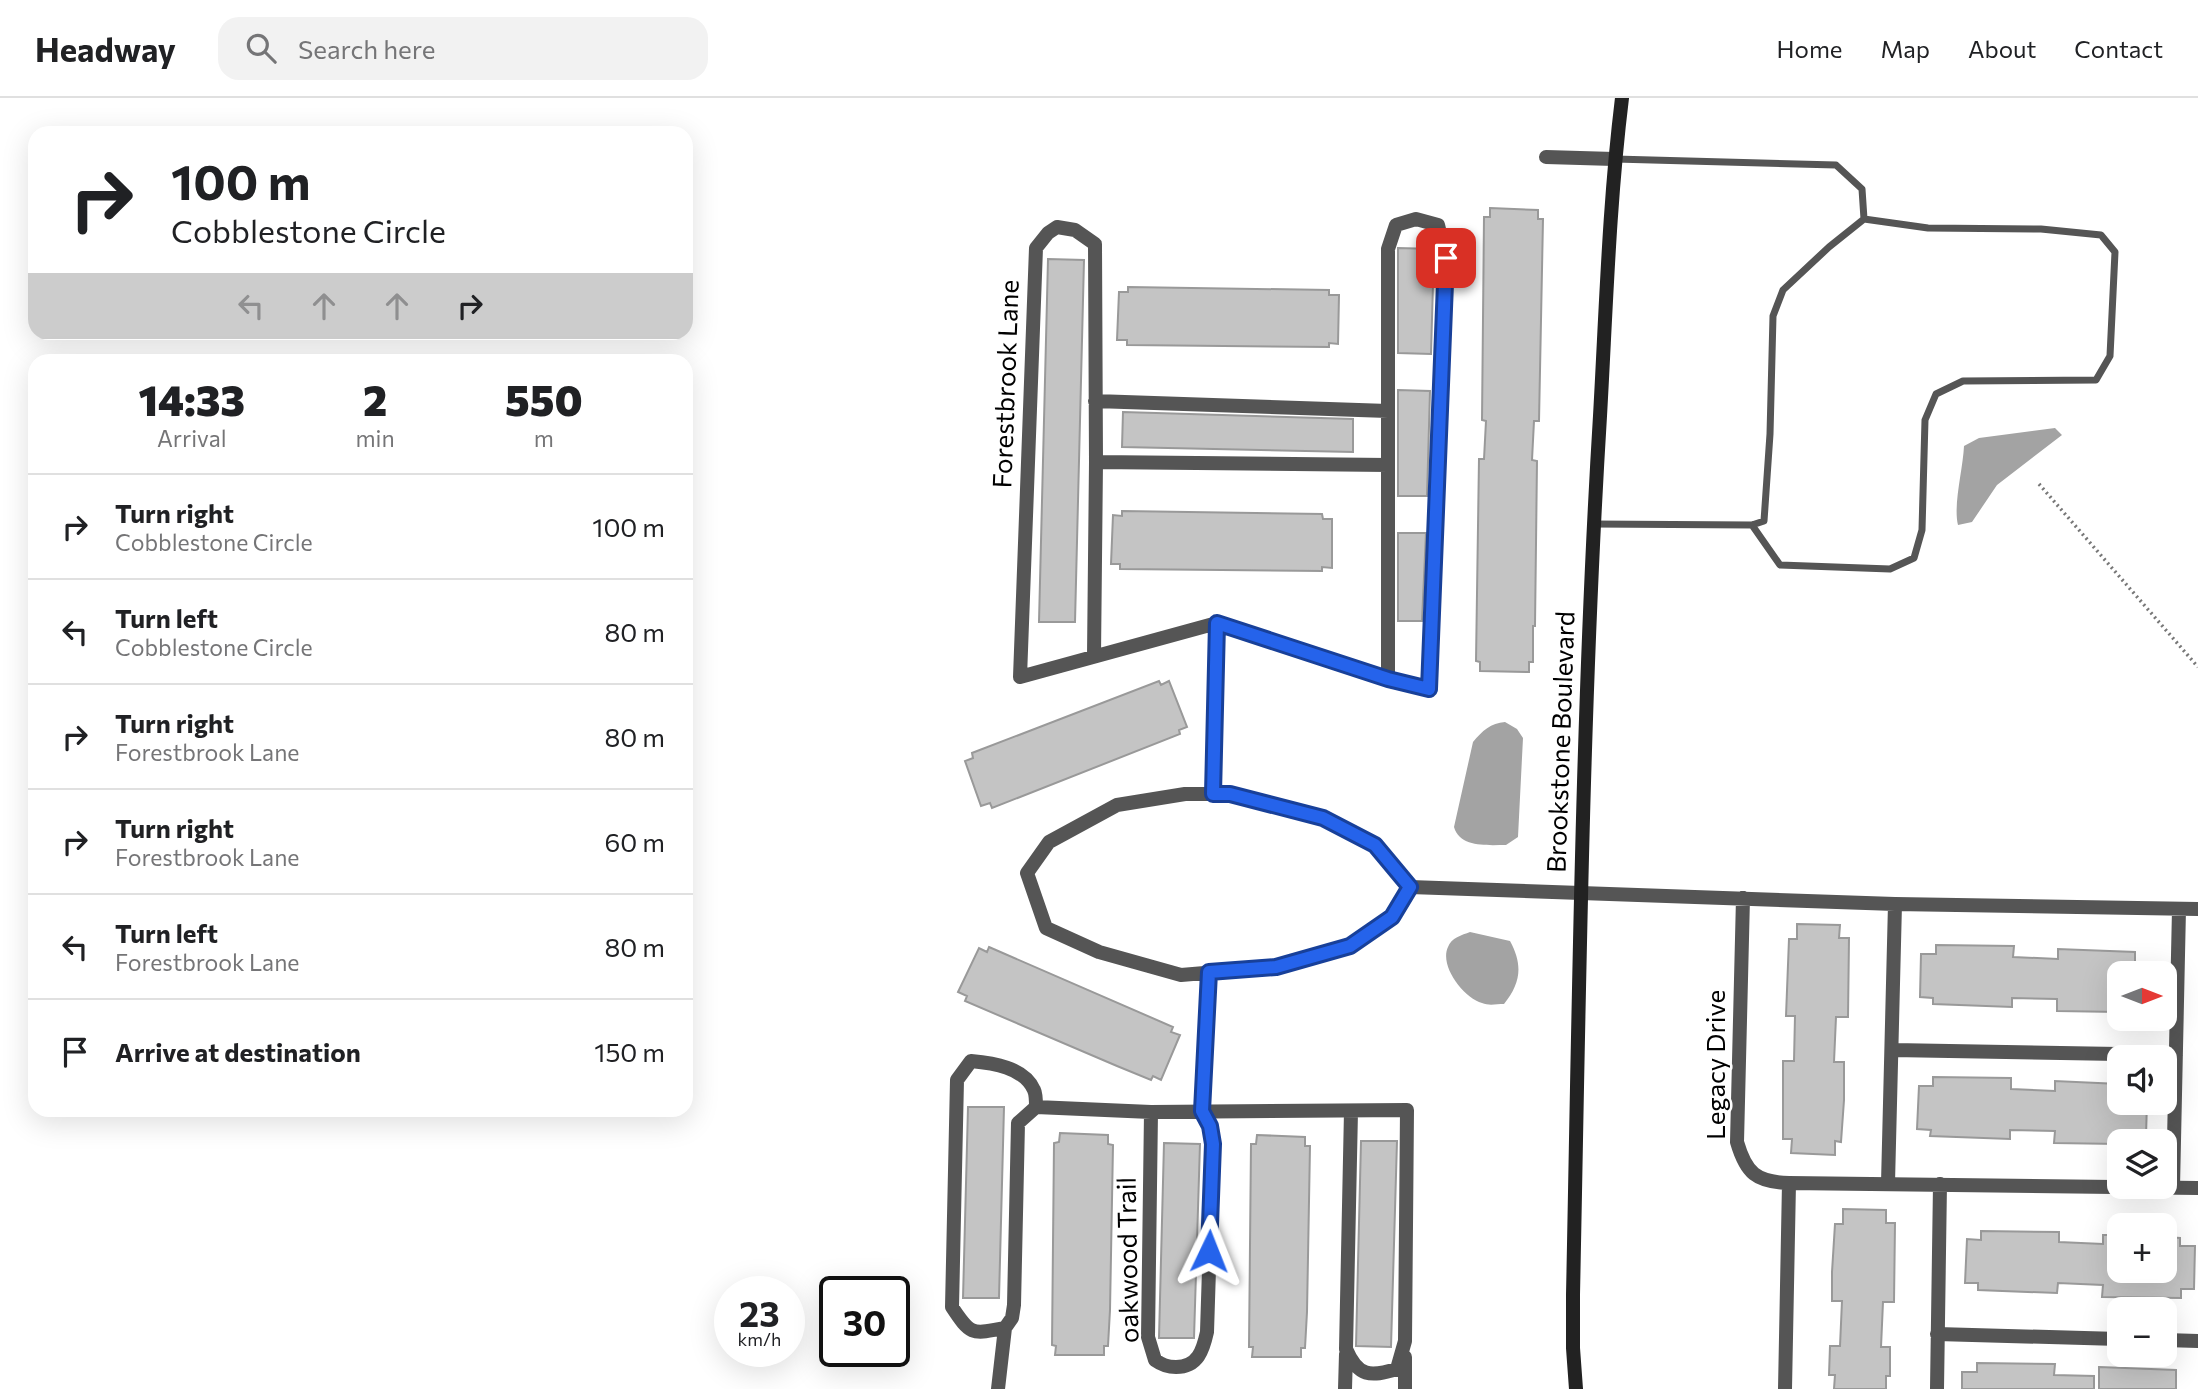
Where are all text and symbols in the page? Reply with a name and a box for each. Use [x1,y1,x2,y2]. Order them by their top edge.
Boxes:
search box [218,17,708,80]
text: Headway [35,28,176,69]
icon: search [242,29,280,67]
text: Search here [298,33,436,64]
text: Home [1777,34,1843,63]
text: Map [1881,34,1930,63]
text: About [1968,34,2036,63]
text: Contact [2074,34,2163,63]
text: 100 m [171,150,310,210]
icon: right [56,154,147,245]
text: Cobblestone Circle [171,210,446,250]
pin [1416,228,1476,288]
icon: arrive [1427,239,1465,277]
street label: Forestbrook Lane [985,279,1024,489]
icon: left [232,287,270,325]
icon: ahead [305,287,343,325]
icon: ahead [378,287,416,325]
icon: right [451,287,489,325]
text: 14:33 [138,373,245,425]
text: 2 [363,373,387,425]
text: 550 [505,373,583,425]
text: Arrival [157,424,227,452]
text: min [355,424,395,452]
text: m [534,424,554,452]
text: Turn right [115,497,234,528]
icon: right [56,508,94,546]
text: 100 m [592,511,665,542]
text: Cobblestone Circle [115,528,313,556]
text: Turn left [115,602,218,633]
street label: Brookstone Boulevard [1539,611,1580,873]
icon: left [56,613,94,651]
text: 80 m [605,616,665,647]
text: Cobblestone Circle [115,633,313,661]
text: Turn right [115,707,234,738]
icon: right [56,718,94,756]
text: 80 m [605,721,665,752]
text: Forestbrook Lane [115,738,299,766]
text: Turn right [115,812,234,843]
icon: right [56,823,94,861]
text: 60 m [605,826,665,857]
text: Forestbrook Lane [115,843,299,871]
text: Turn left [115,917,218,948]
icon: left [56,928,94,966]
text: 80 m [605,931,665,962]
text: Forestbrook Lane [115,948,299,976]
north arrow [2107,961,2177,1031]
map controls [2107,961,2177,1367]
street label: Legacy Drive [1699,990,1730,1140]
icon: arrive [56,1033,94,1071]
text: Arrive at destination [115,1036,361,1067]
text: 150 m [594,1036,665,1067]
button: sound [2107,1045,2177,1115]
button: layers [2107,1129,2177,1199]
street label: oakwood Trail [1110,1177,1143,1343]
button: + [2107,1213,2177,1283]
position arrow [1172,1214,1246,1288]
speed limit sign: 30 [819,1276,910,1367]
text: 23 [739,1291,780,1334]
button: − [2107,1297,2177,1367]
text: km/h [738,1328,781,1350]

